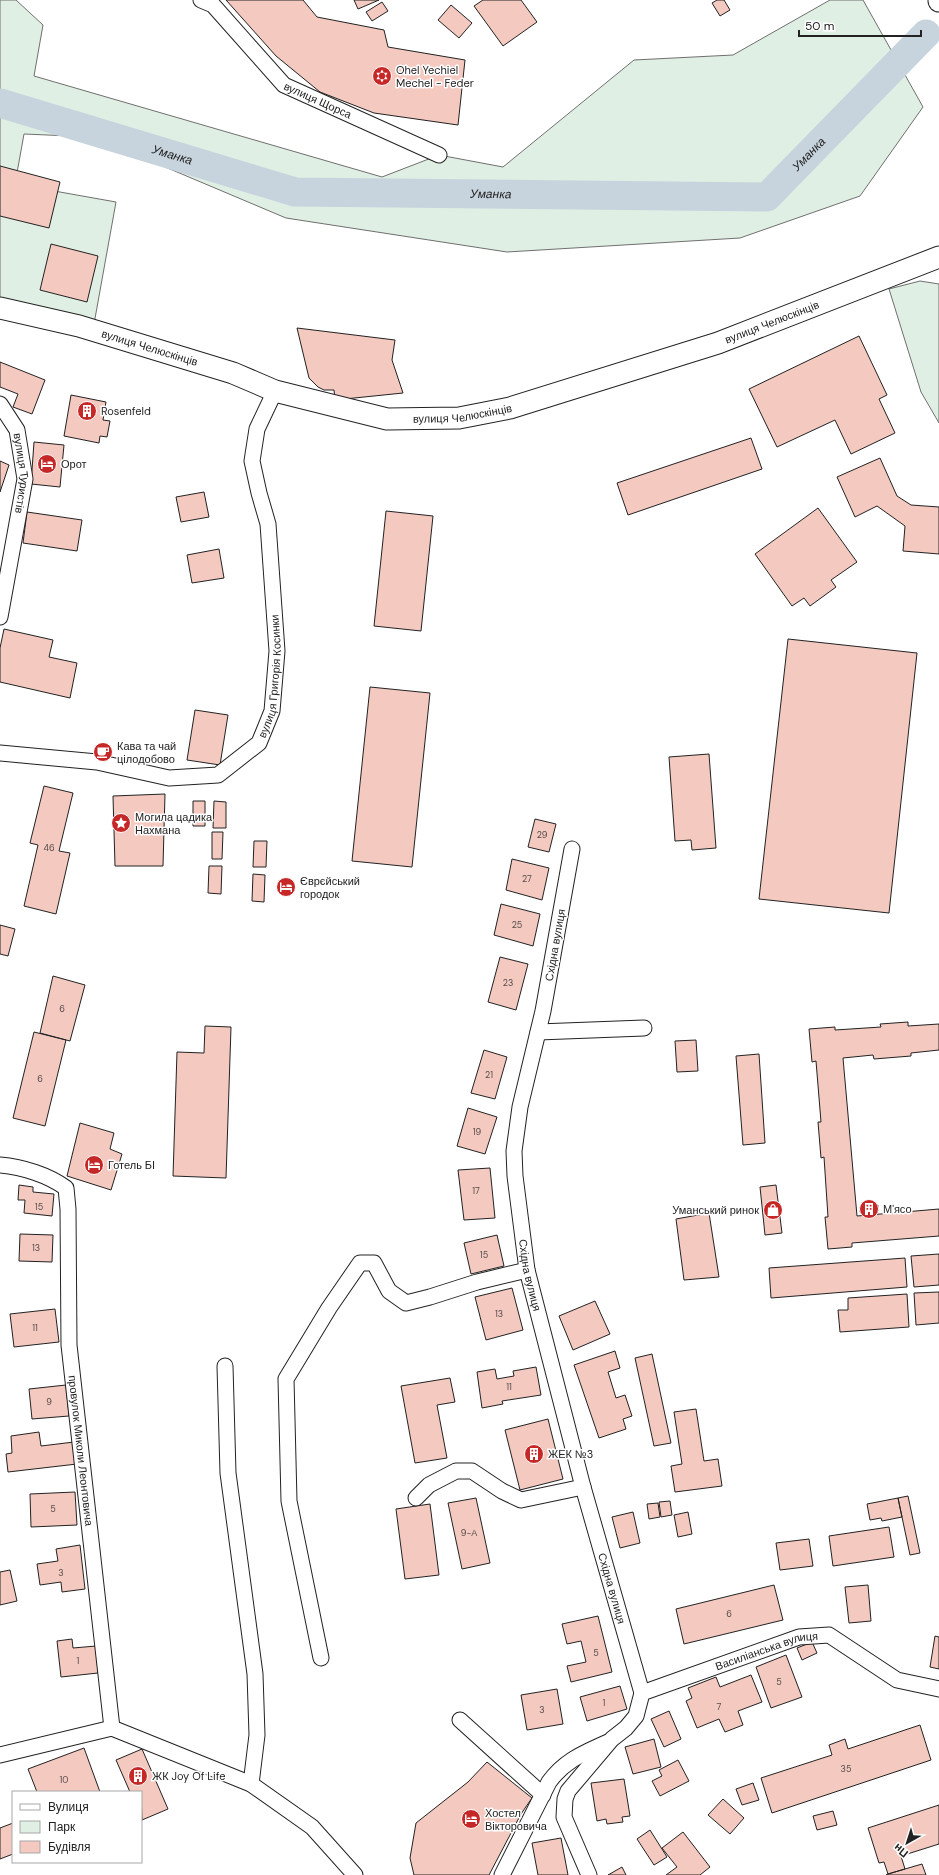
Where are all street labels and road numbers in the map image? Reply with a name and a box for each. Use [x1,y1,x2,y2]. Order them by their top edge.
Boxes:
street label: вулиця Щорса [282,79,355,122]
street label: вулиця Челюскінців [723,297,821,347]
street label: вулиця Челюскінців [100,326,200,369]
street label: вулиця Челюскінців [413,401,513,426]
street label: вулиця Туристів [11,432,32,515]
street label: вулиця Григорія Косинки [255,614,284,740]
street label: Східна вулиця [542,908,568,982]
street label: Східна вулиця [516,1238,544,1313]
street label: провулок Миколи Леонтовича [65,1374,96,1528]
street label: Східна вулиця [595,1551,629,1625]
street label: Василіанська вулиця [713,1629,818,1673]

